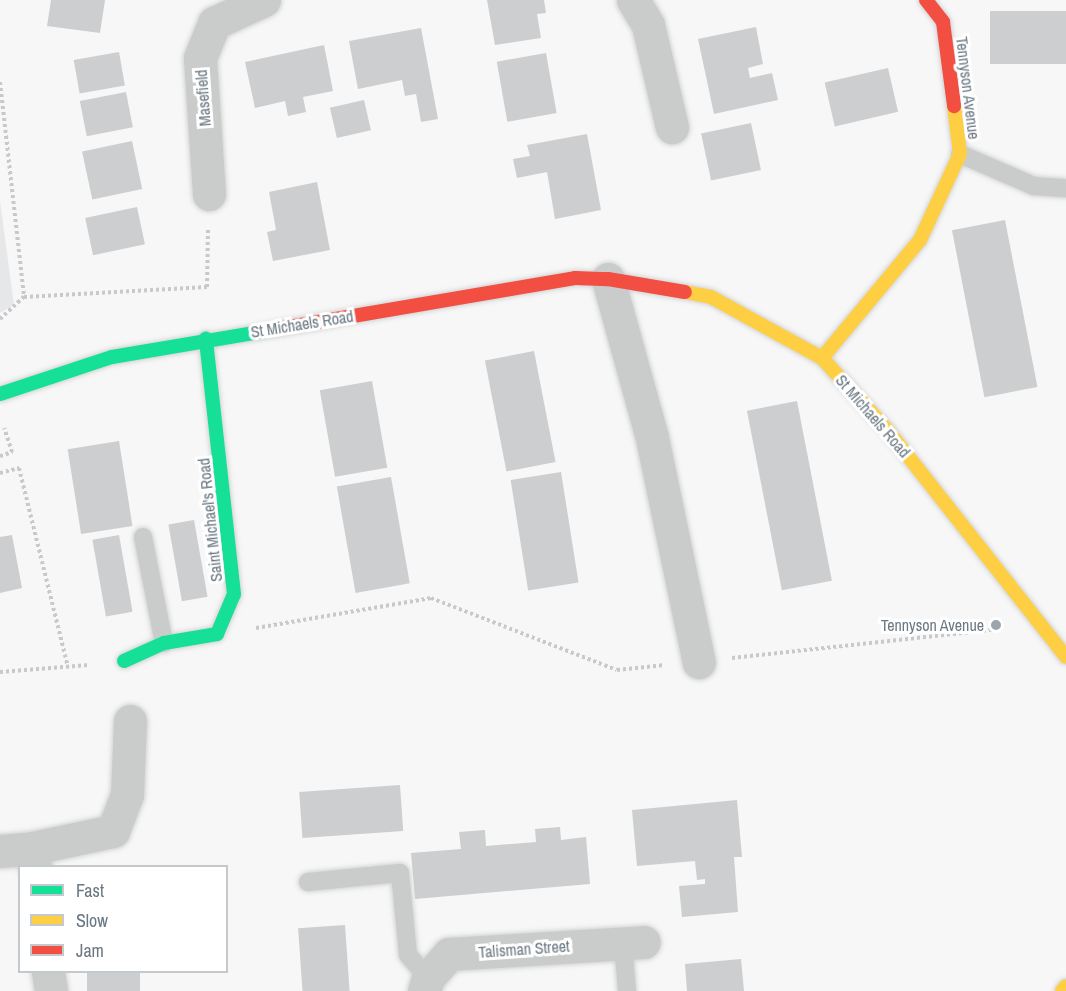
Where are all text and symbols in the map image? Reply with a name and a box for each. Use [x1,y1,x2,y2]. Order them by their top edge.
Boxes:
street label: Tennyson Avenue [952,35,984,141]
street label: Masefield [191,69,215,127]
street label: St Michaels Road [249,306,355,342]
street label: St Michaels Road [832,371,914,461]
street label: Saint Michael's Road [194,457,226,583]
place label: Tennyson Avenue [880,615,984,635]
marker: Tennyson Avenue [989,618,1003,632]
legend [18,865,228,973]
text: Fast [76,878,104,903]
text: Slow [76,908,108,933]
street label: Talisman Street [478,936,570,962]
text: Jam [76,938,104,963]

